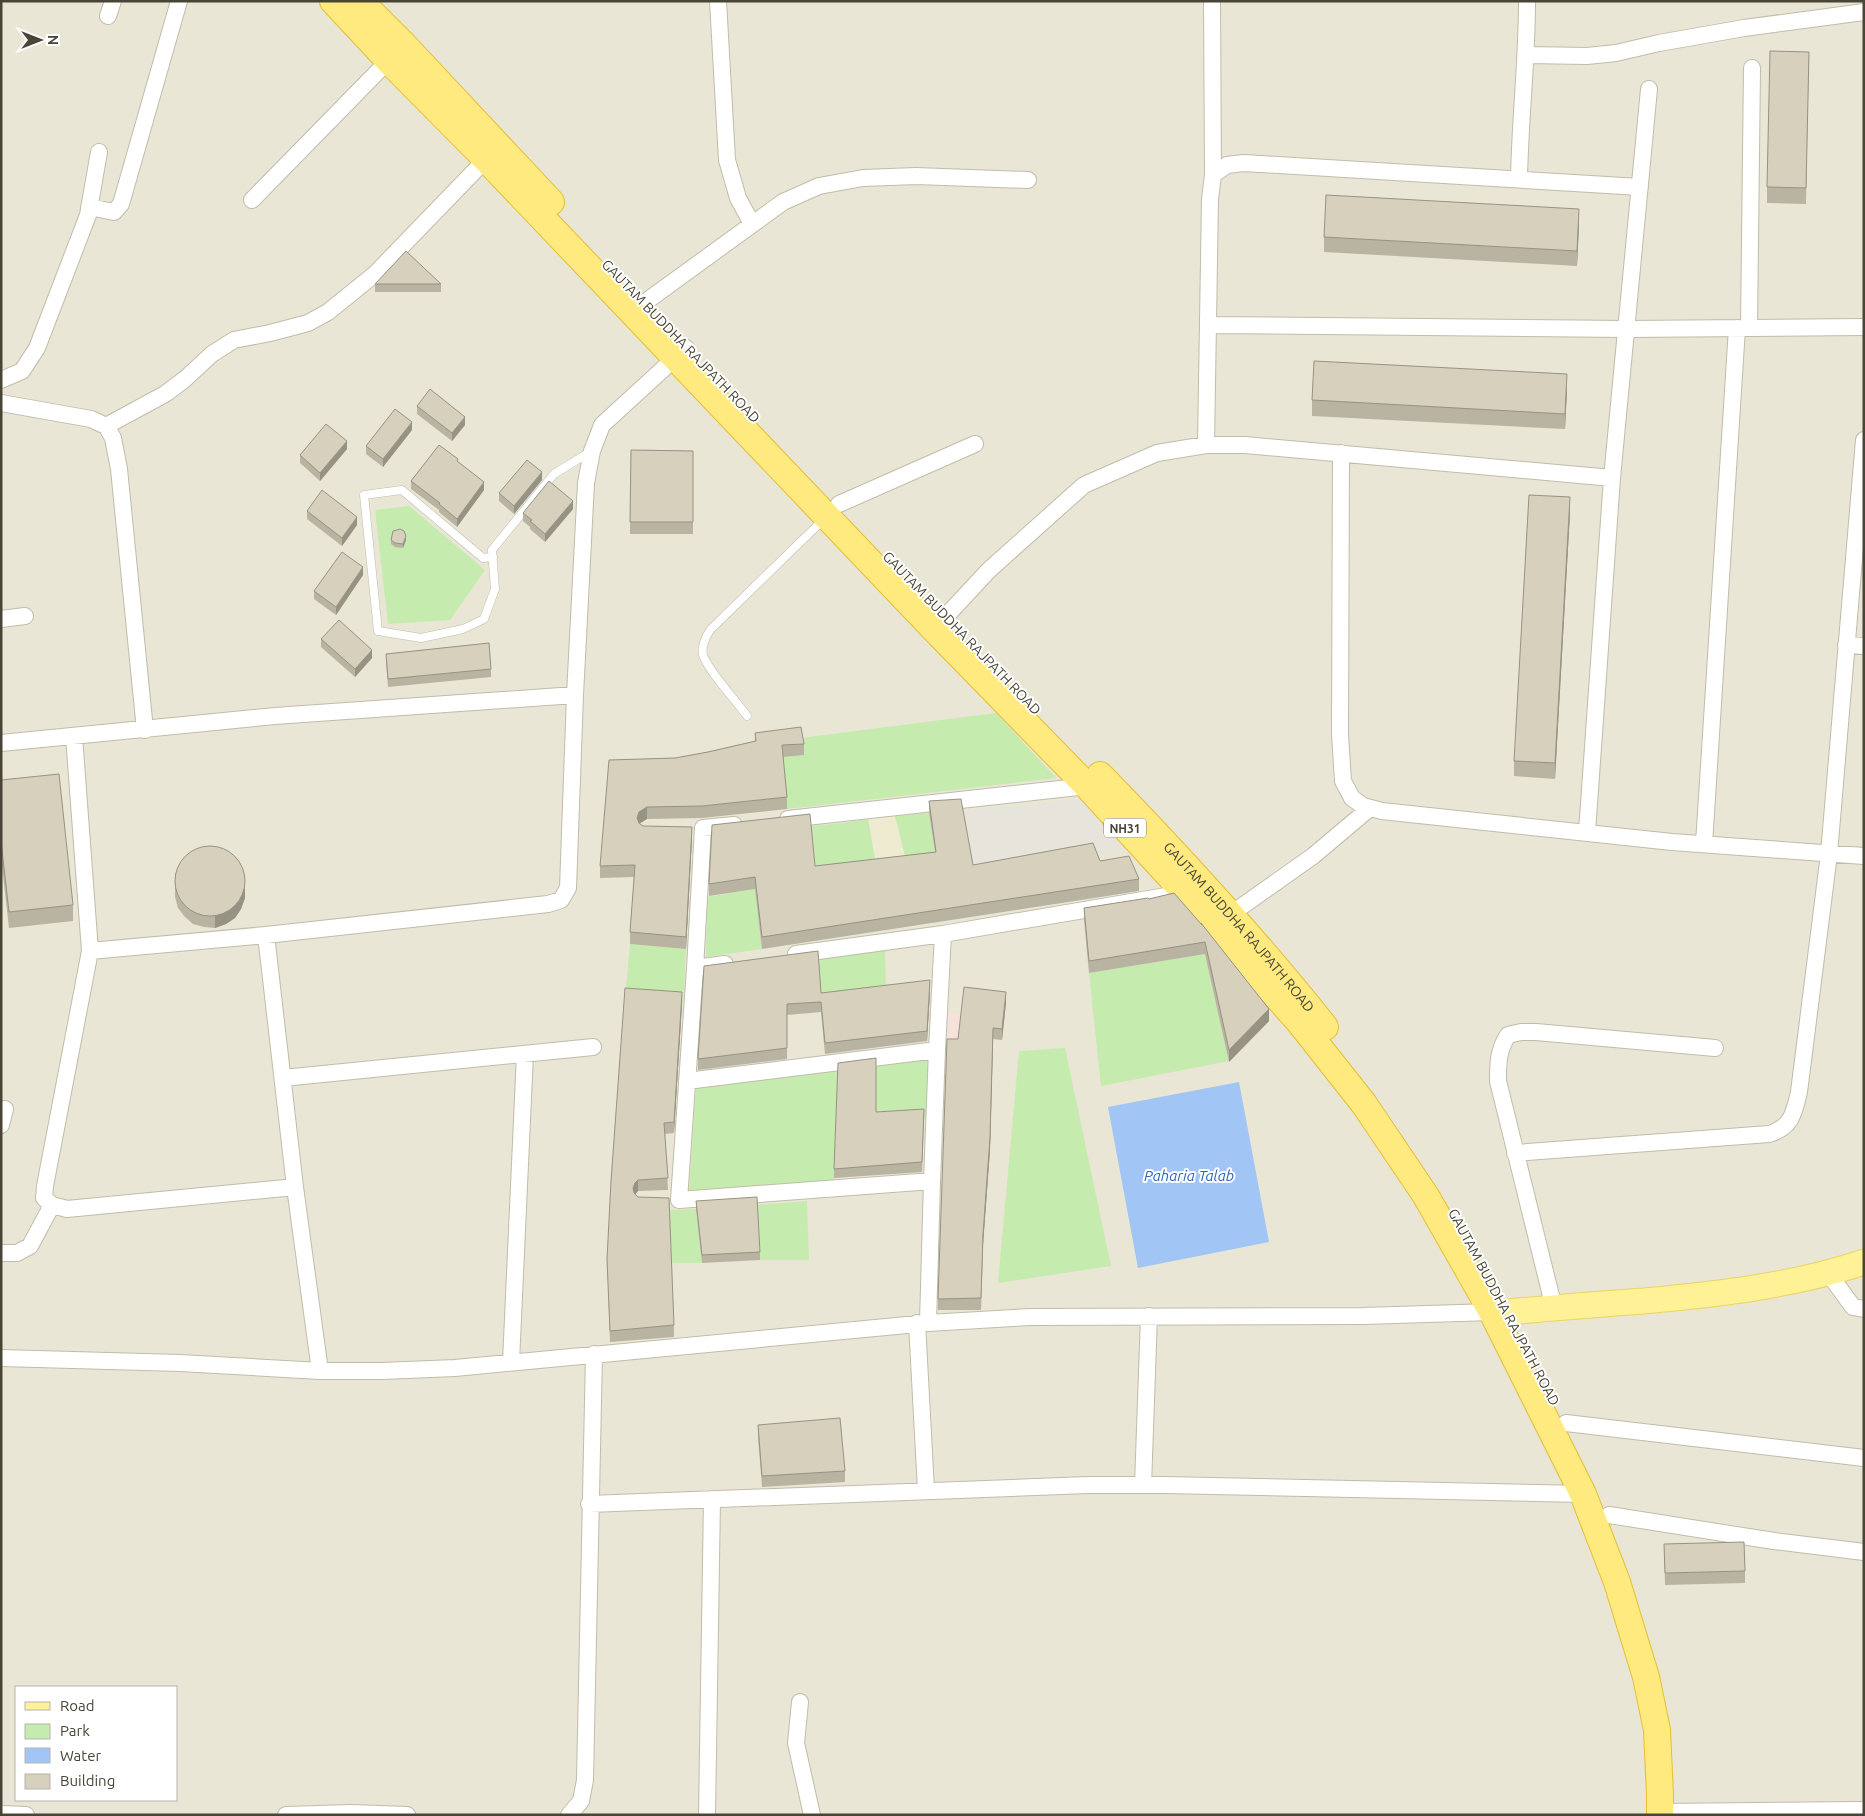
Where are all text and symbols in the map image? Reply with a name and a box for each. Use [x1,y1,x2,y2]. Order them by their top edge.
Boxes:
north arrow [15,15,65,65]
text: N [45,35,61,45]
street label: GAUTAM BUDDHA RAJPATH ROAD [599,256,763,426]
street label: GAUTAM BUDDHA RAJPATH ROAD [880,548,1044,718]
road number: NH31 [1104,818,1146,838]
street label: GAUTAM BUDDHA RAJPATH ROAD [1160,839,1318,1015]
water label: Paharia Talab [1144,1167,1234,1184]
street label: GAUTAM BUDDHA RAJPATH ROAD [1445,1206,1563,1408]
legend [15,1686,178,1801]
text: Road [60,1697,95,1714]
text: Park [60,1722,90,1739]
text: Water [60,1747,101,1764]
text: Building [60,1772,115,1789]

